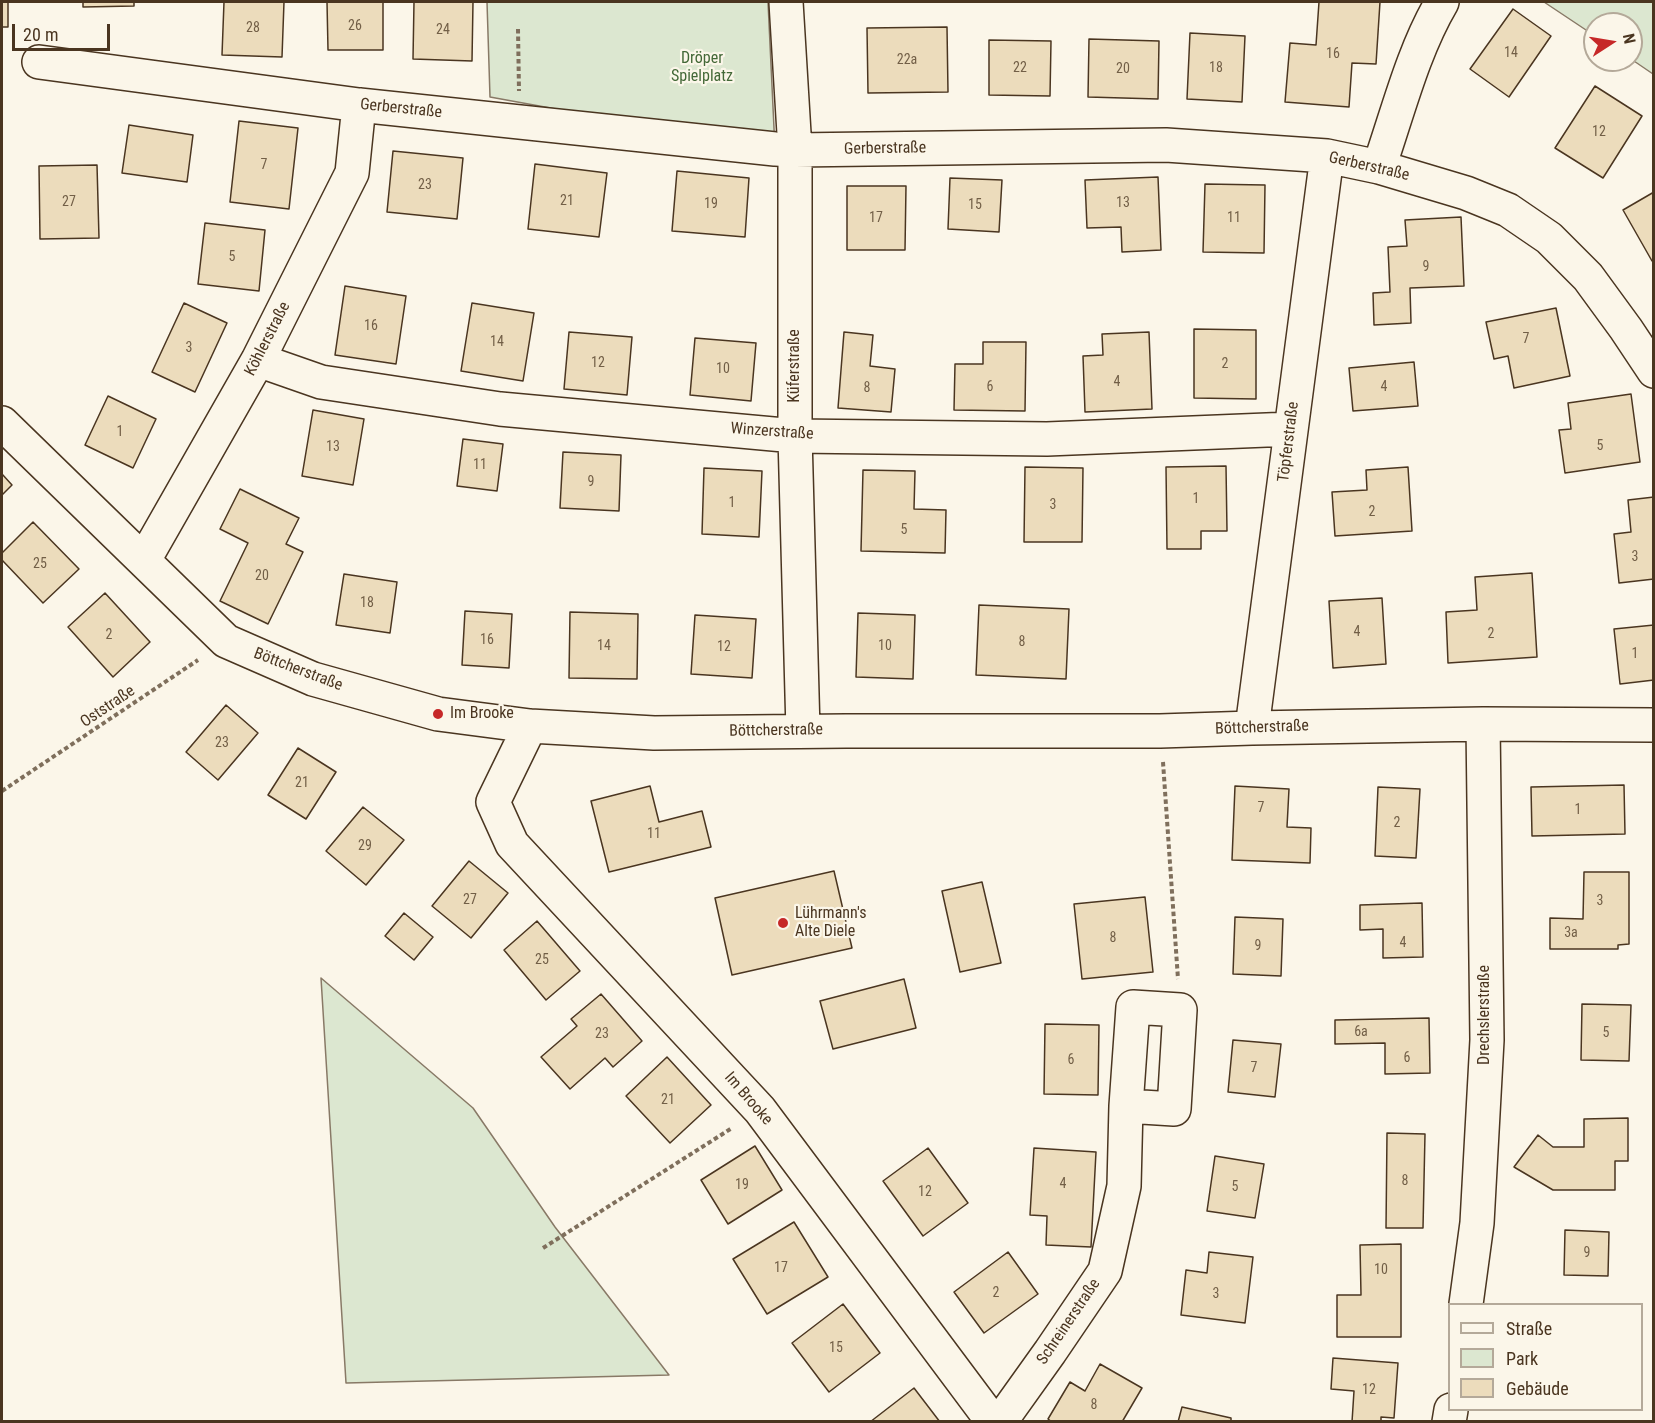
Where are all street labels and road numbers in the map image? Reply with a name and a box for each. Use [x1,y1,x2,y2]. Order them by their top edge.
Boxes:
street label: Gerberstraße [359,95,443,123]
street label: Gerberstraße [844,139,926,159]
street label: Gerberstraße [1327,148,1411,186]
street label: Köhlerstraße [241,299,295,379]
street label: Küferstraße [785,329,805,403]
street label: Töpferstraße [1275,401,1303,483]
street label: Winzerstraße [730,420,814,444]
street label: Böttcherstraße [251,644,345,696]
street label: Oststraße [77,682,139,732]
street label: Böttcherstraße [1215,717,1309,739]
street label: Böttcherstraße [729,721,823,741]
street label: Drechslerstraße [1475,965,1495,1065]
street label: Im Brooke [720,1069,776,1129]
street label: Schreinerstraße [1033,1275,1105,1369]

